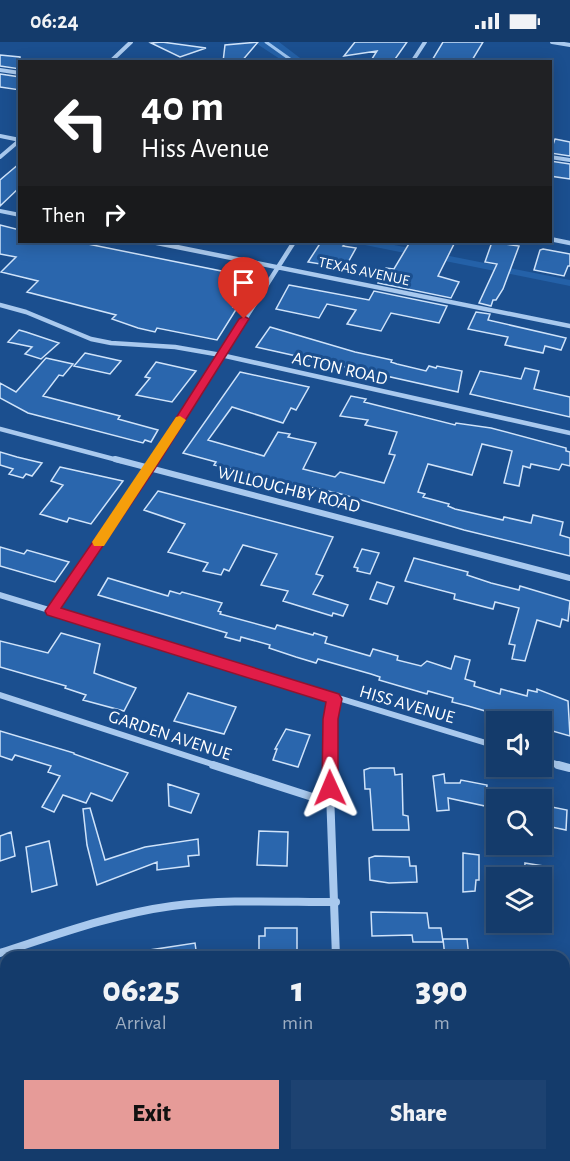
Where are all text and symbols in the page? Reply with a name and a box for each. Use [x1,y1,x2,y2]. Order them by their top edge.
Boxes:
text: 06:24 [30,10,79,32]
icon: left [42,84,120,162]
text: 40 m [141,86,224,128]
text: Hiss Avenue [141,135,269,162]
icon: right [98,198,131,231]
text: Then [42,204,86,226]
street label: TEXAS AVENUE [317,255,411,288]
pin [218,257,269,319]
icon: arrive [227,266,260,299]
street label: ACTON ROAD [290,349,389,389]
street label: WILLOUGHBY ROAD [216,464,362,516]
street label: HISS AVENUE [357,683,457,727]
street label: GARDEN AVENUE [106,708,234,764]
map controls [486,711,552,933]
button: sound [486,711,552,777]
position arrow [298,756,362,820]
button: search [486,789,552,855]
button: layers [486,867,552,933]
text: 06:25 [102,972,180,1008]
text: 1 [291,972,304,1008]
text: 390 [416,972,468,1008]
text: Arrival [115,1013,167,1033]
text: min [282,1013,313,1033]
text: m [434,1013,450,1033]
button: Exit [24,1080,279,1149]
button: Share [291,1080,546,1149]

